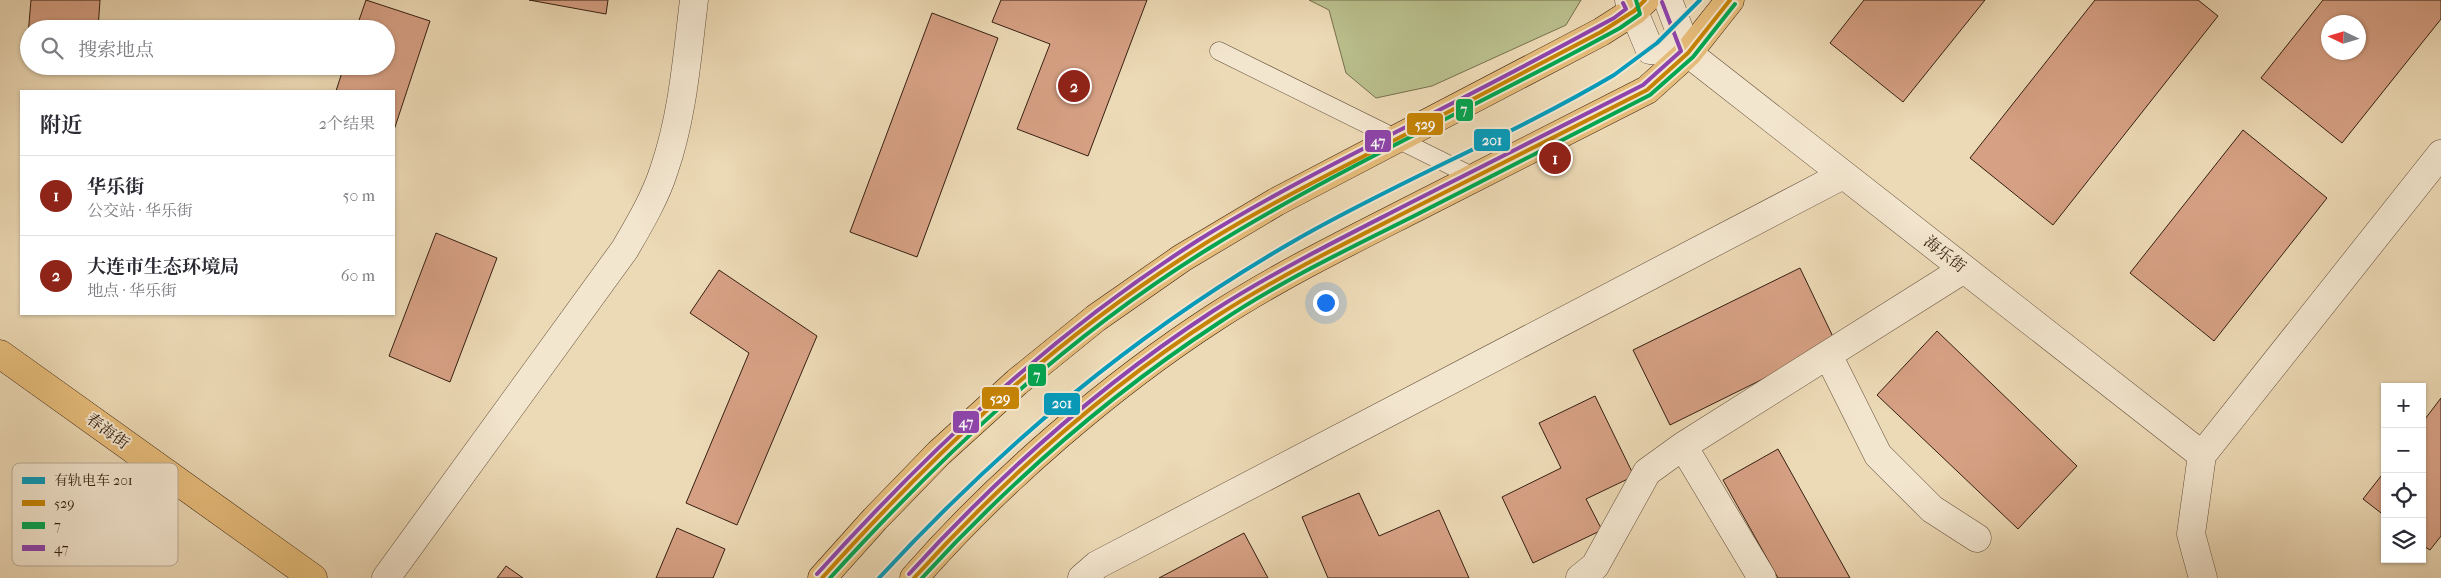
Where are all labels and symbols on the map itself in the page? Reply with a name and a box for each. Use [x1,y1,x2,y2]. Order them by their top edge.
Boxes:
north arrow [2321,15,2366,60]
pin: 2 [1058,67,1090,105]
line badge: 7 [1455,98,1474,122]
text: 7 [1460,101,1468,118]
line badge: 529 [1406,112,1444,136]
text: 529 [1415,116,1435,133]
line badge: 201 [1473,128,1511,152]
line badge: 47 [1364,129,1392,153]
text: 201 [1482,132,1502,149]
text: 47 [1370,133,1386,150]
pin: 1 [1539,139,1571,177]
street label: 海乐街 [1920,232,1970,276]
your location [1313,290,1339,316]
line badge: 7 [1027,363,1047,387]
text: 7 [1033,367,1041,384]
line badge: 529 [981,386,1020,410]
text: 529 [990,390,1010,407]
line badge: 201 [1043,392,1081,416]
text: 201 [1052,395,1072,412]
street label: 春海街 [83,409,133,453]
line badge: 47 [952,410,980,434]
text: 47 [958,414,974,431]
legend [12,463,178,566]
text: 有轨电车 201 [54,472,133,489]
text: 529 [54,495,75,512]
text: 7 [54,517,61,534]
text: 47 [54,540,69,557]

